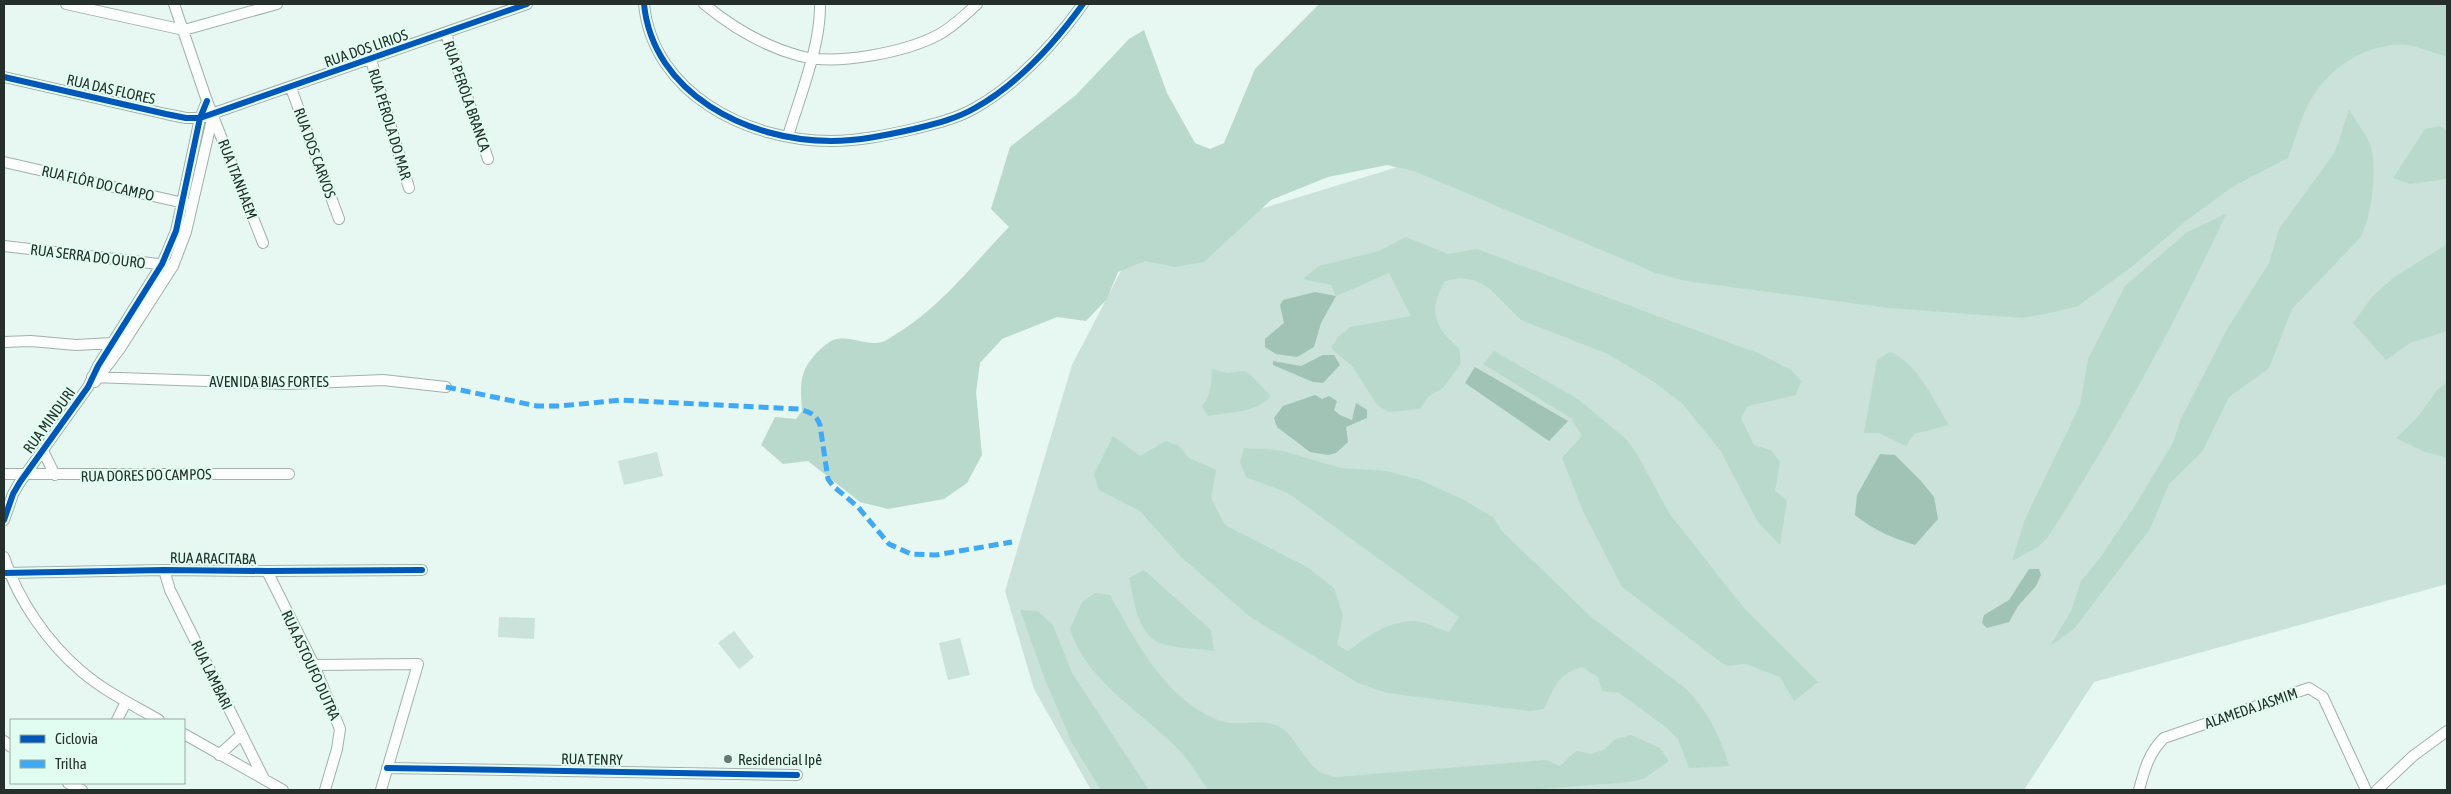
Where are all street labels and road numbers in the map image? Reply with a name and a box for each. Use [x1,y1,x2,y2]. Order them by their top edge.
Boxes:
street label: RUA DOS LIRIOS [322,26,410,70]
street label: RUA PERÓLA BRANCA [440,39,494,154]
street label: RUA PÉROLA DO MAR [365,67,415,182]
street label: RUA DAS FLORES [65,71,157,107]
street label: RUA DOS CARVOS [291,105,339,201]
street label: RUA ITANHAEM [215,137,261,221]
street label: RUA FLÔR DO CAMPO [40,162,156,204]
street label: RUA SERRA DO OURO [29,241,147,272]
street label: AVENIDA BIAS FORTES [209,373,329,390]
street label: RUA MINDURI [19,384,79,456]
street label: RUA DORES DO CAMPOS [80,465,212,485]
street label: RUA ARACITABA [170,549,257,567]
street label: RUA ASTOUFO DUTRA [278,608,344,723]
street label: RUA LAMBARI [188,638,236,712]
street label: ALAMEDA JASMIM [2202,684,2300,732]
street label: RUA TENRY [561,750,623,768]

